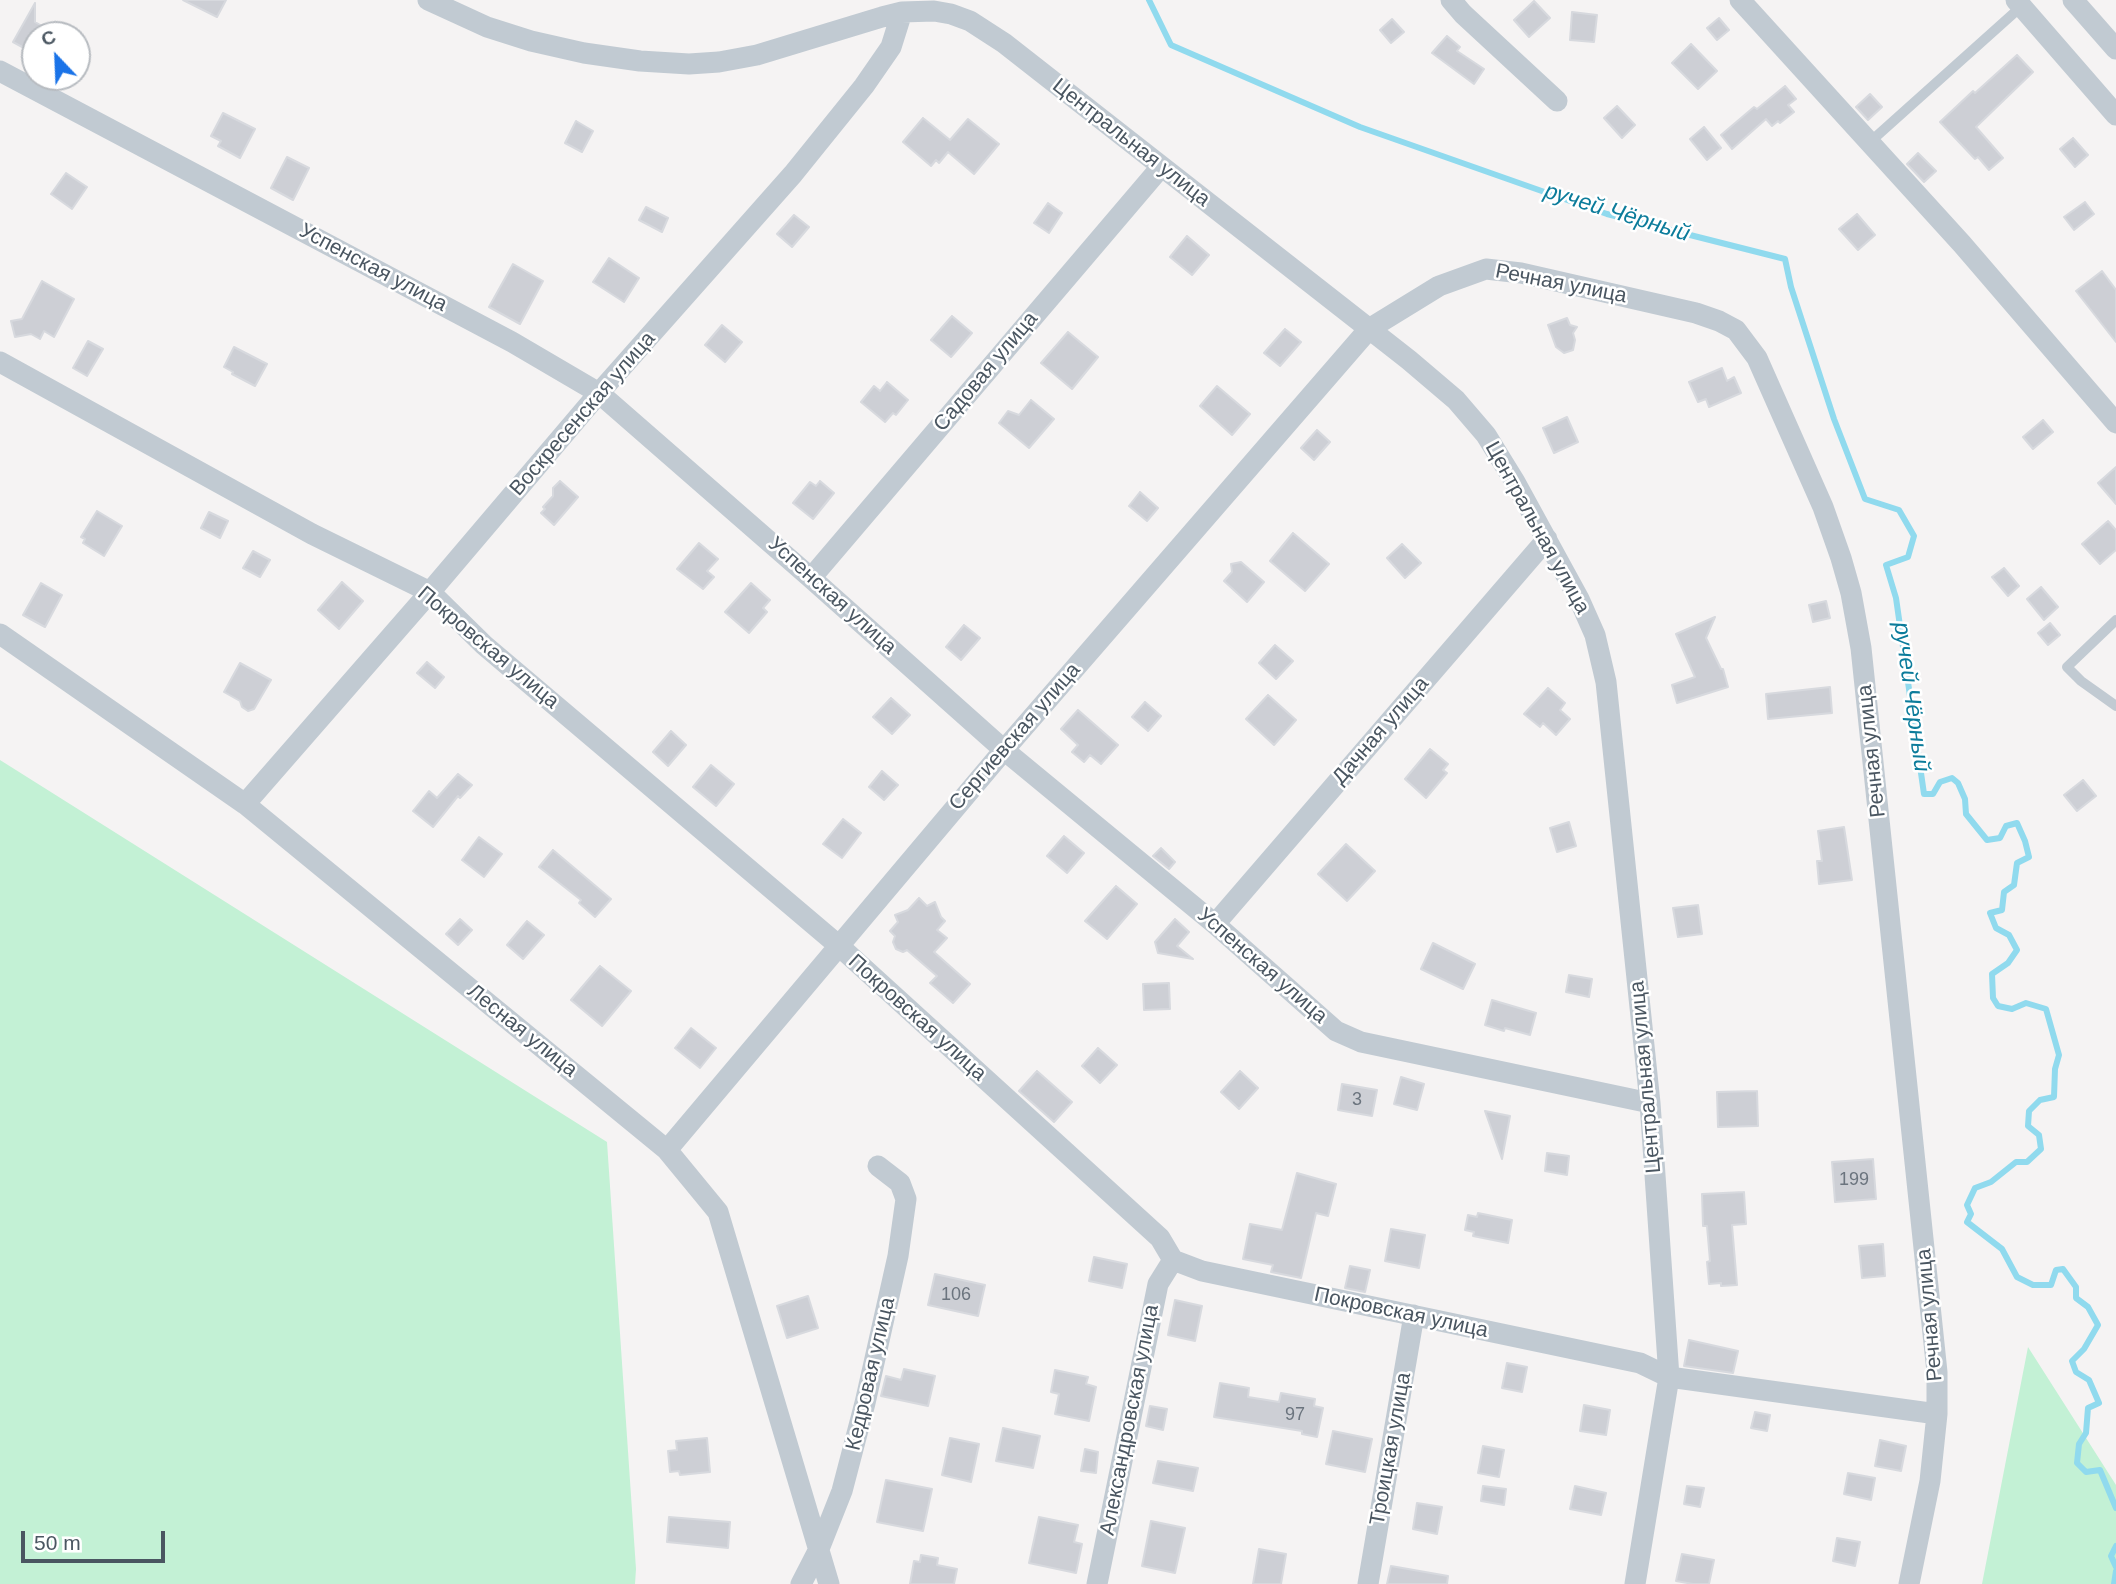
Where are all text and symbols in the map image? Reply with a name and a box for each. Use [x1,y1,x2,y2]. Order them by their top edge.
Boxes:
north arrow [21,21,91,91]
text: С [38,26,59,50]
street label: Центральная улица [1047,74,1215,212]
water label: ручей Чёрный [1541,178,1693,248]
street label: Успенская улица [295,218,451,318]
street label: Речная улица [1493,259,1629,309]
street label: Садовая улица [929,307,1043,437]
street label: Воскресенская улица [505,327,661,501]
street label: Центральная улица [1479,437,1595,619]
street label: Успенская улица [763,532,901,660]
street label: Покровская улица [412,581,564,715]
water label: ручей Чёрный [1887,620,1935,774]
street label: Сергиевская улица [944,658,1086,816]
street label: Дачная улица [1327,672,1435,790]
street label: Речная улица [1853,683,1891,819]
street label: Успенская улица [1192,903,1332,1029]
street label: Покровская улица [843,949,991,1087]
street label: Лесная улица [462,979,582,1083]
street label: Центральная улица [1625,980,1667,1174]
house number: 3 [1352,1089,1362,1111]
house number: 199 [1839,1169,1869,1191]
street label: Речная улица [1912,1248,1948,1382]
street label: Покровская улица [1312,1282,1490,1344]
house number: 106 [941,1284,971,1306]
street label: Кедровая улица [841,1295,901,1453]
street label: Александровская улица [1095,1303,1165,1537]
street label: Троицкая улица [1365,1370,1417,1528]
house number: 97 [1285,1404,1305,1426]
scale bar [24,1518,168,1562]
text: 50 m [34,1531,81,1554]

